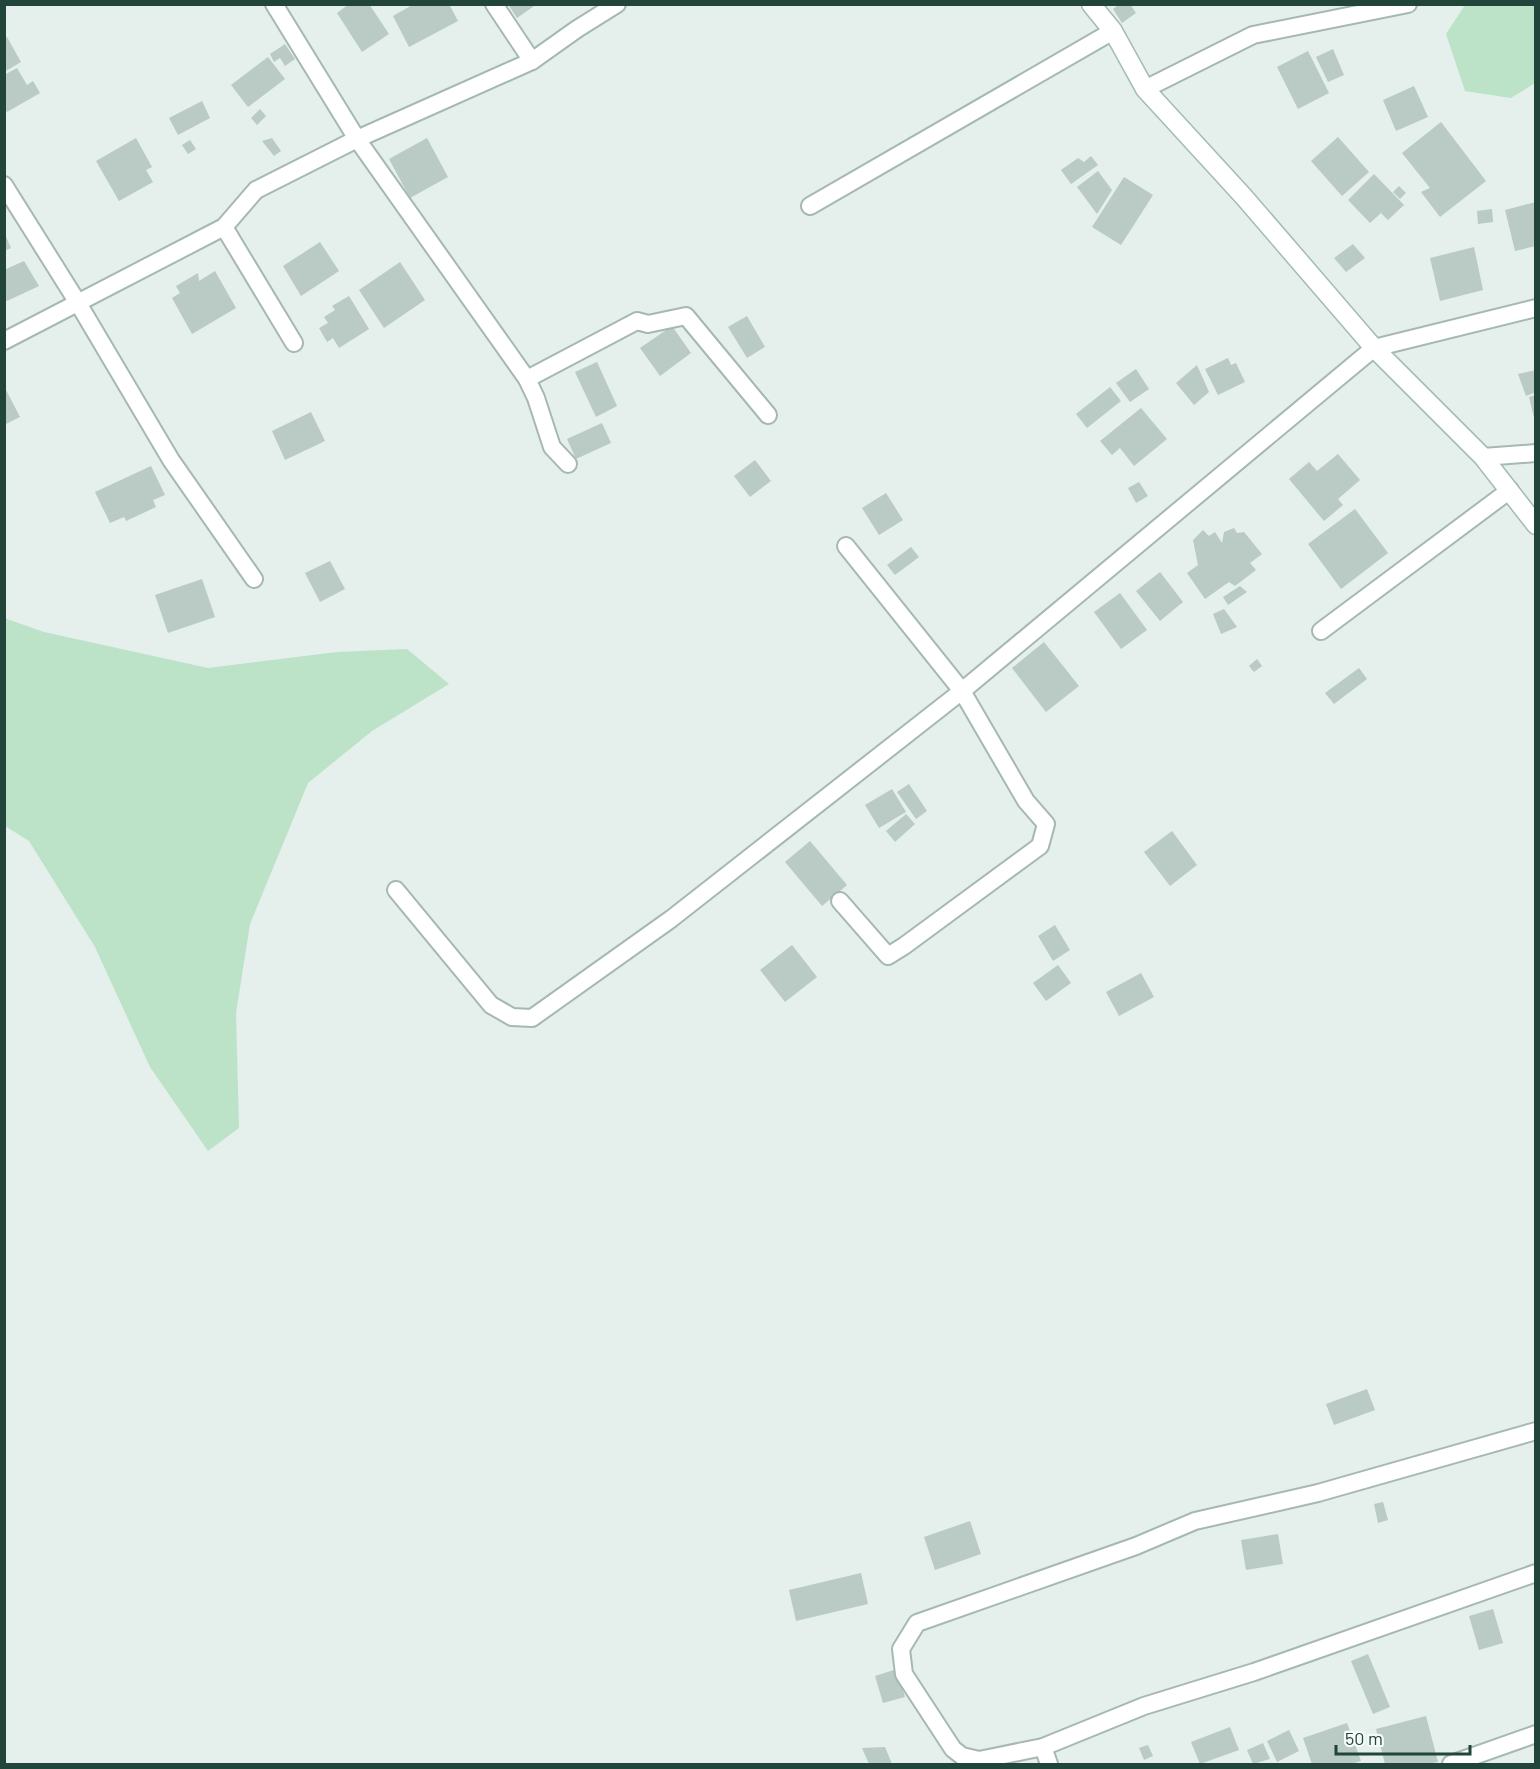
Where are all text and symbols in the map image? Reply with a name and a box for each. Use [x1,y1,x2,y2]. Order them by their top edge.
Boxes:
scale bar [1336,1718,1470,1756]
text: 50 m [1345,1727,1383,1749]

